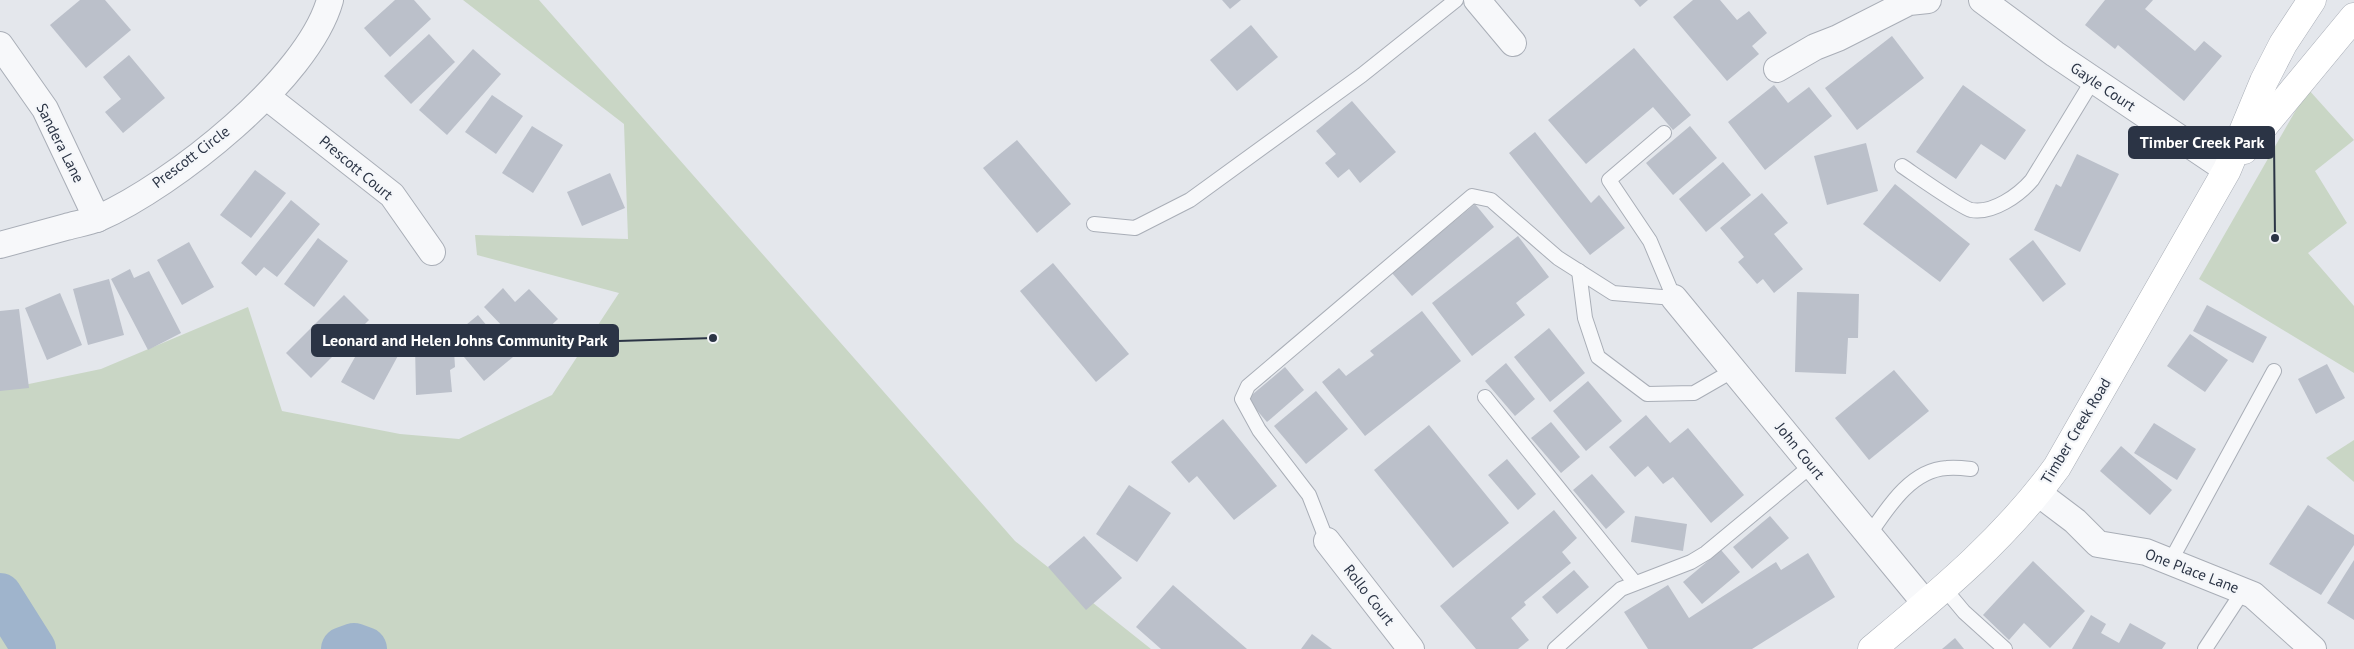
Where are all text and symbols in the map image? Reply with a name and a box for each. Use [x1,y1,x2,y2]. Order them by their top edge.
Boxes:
street label: Gayle Court [2067,58,2139,115]
street label: Sandera Lane [32,100,89,186]
street label: Prescott Circle [148,121,233,192]
callout: Timber Creek Park [2129,127,2274,158]
street label: Prescott Court [316,131,397,204]
text: Timber Creek Park [2140,132,2264,152]
callout: Leonard and Helen Johns Community Park [312,325,618,356]
text: Leonard and Helen Johns Community Park [322,330,608,350]
street label: Timber Creek Road [2036,374,2115,487]
street label: John Court [1771,418,1829,483]
street label: One Place Lane [2143,544,2242,597]
street label: Rollo Court [1340,561,1399,629]

